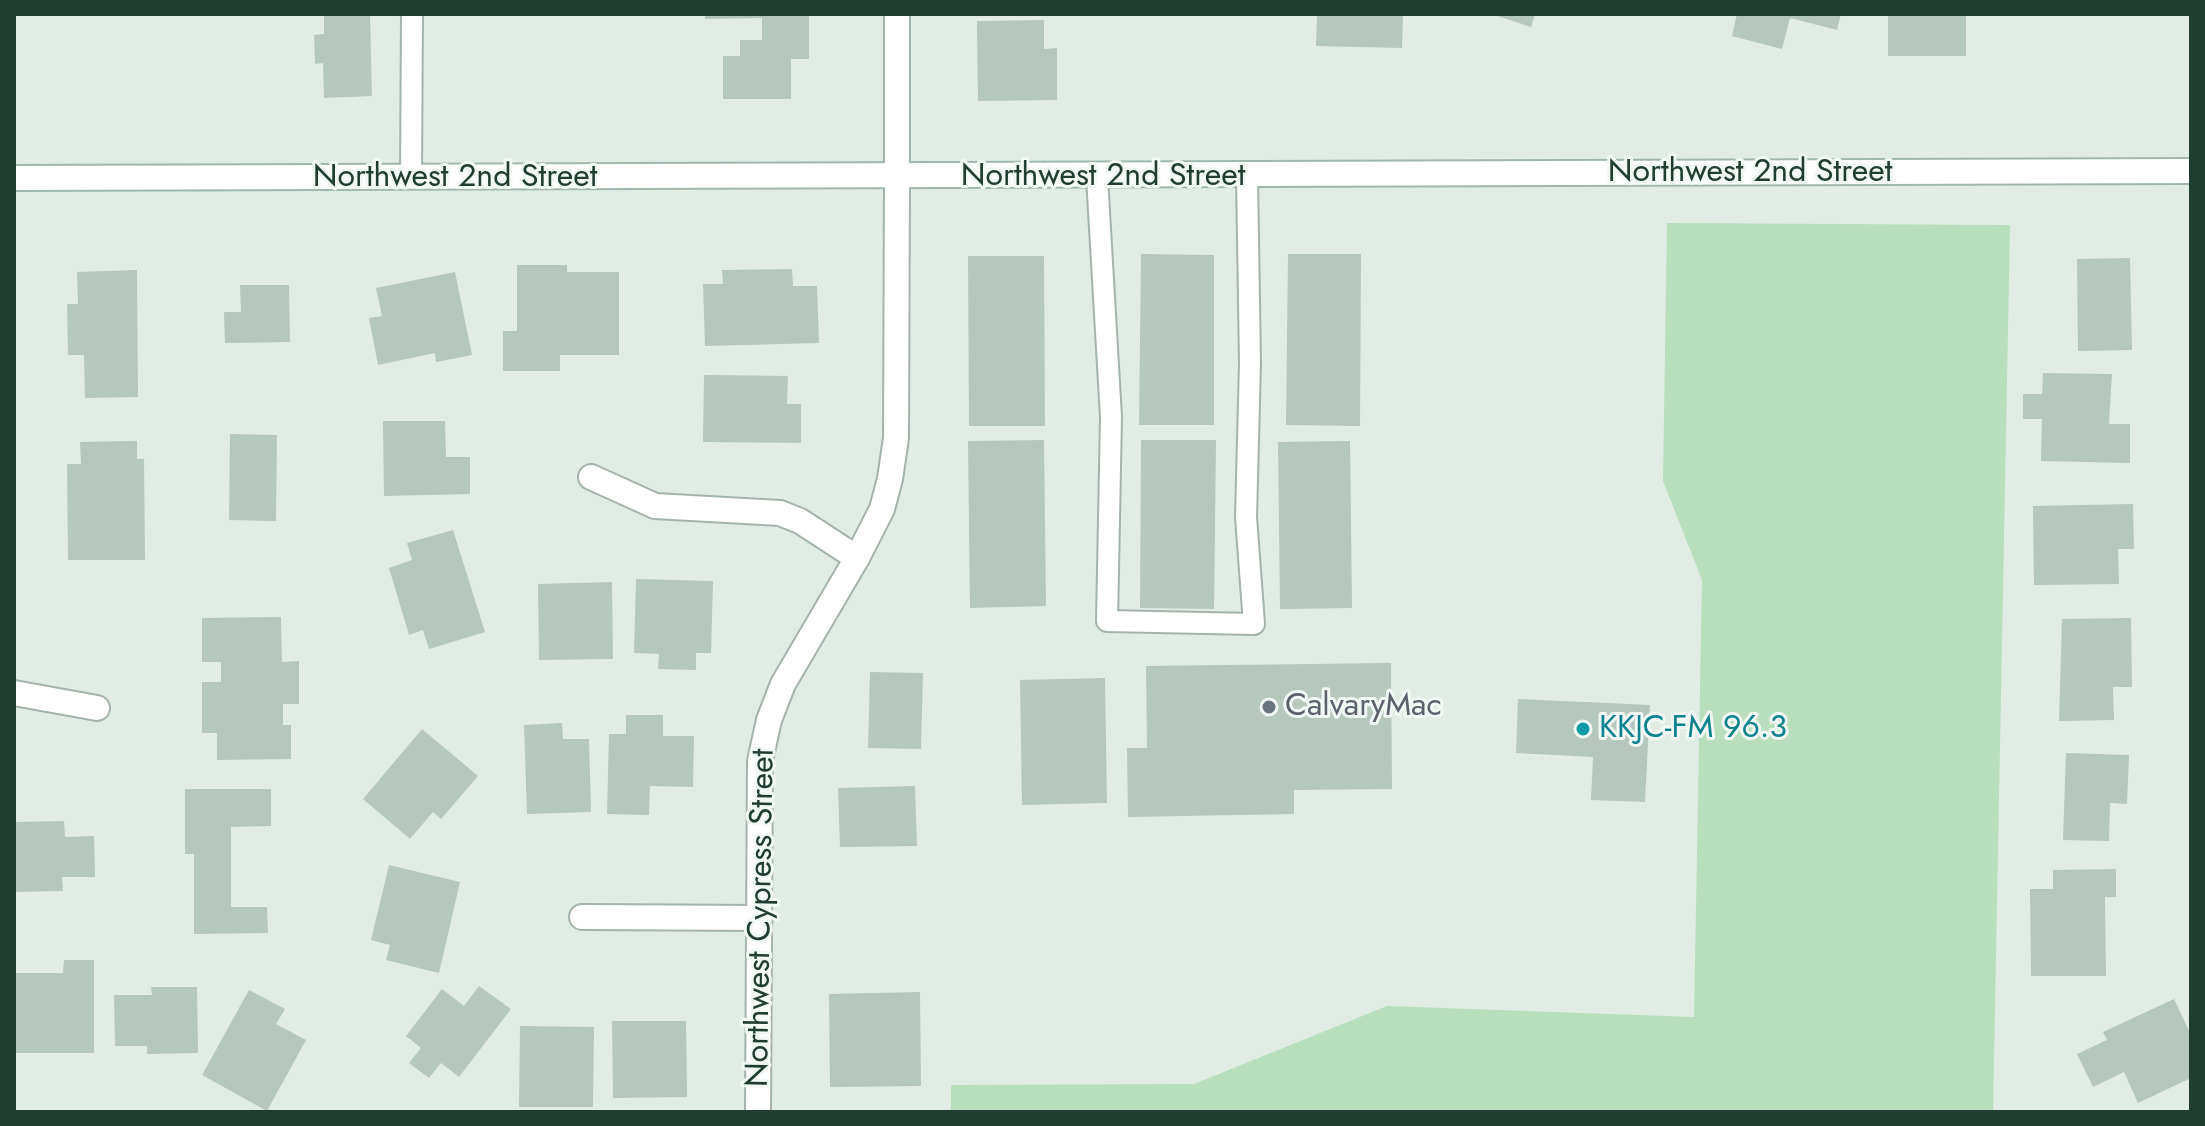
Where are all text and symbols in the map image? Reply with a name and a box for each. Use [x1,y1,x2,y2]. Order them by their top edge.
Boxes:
street label: Northwest 2nd Street [1608,154,1892,192]
street label: Northwest 2nd Street [961,158,1245,196]
street label: Northwest 2nd Street [313,159,597,197]
place label: CalvaryMac [1285,688,1442,726]
marker: CalvaryMac [1260,698,1278,716]
place label: KKJC-FM 96.3 [1599,710,1787,748]
marker: KKJC-FM 96.3 [1574,720,1592,738]
street label: Northwest Cypress Street [740,748,784,1088]

